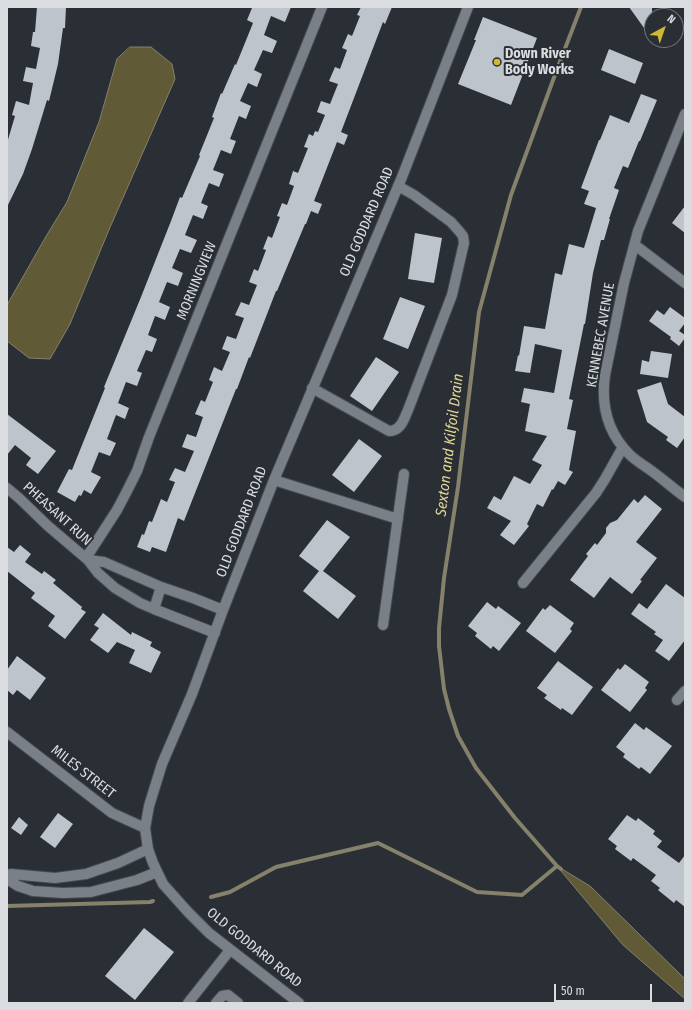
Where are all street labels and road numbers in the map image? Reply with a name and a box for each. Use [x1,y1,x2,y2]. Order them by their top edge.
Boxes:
street label: OLD GODDARD ROAD [336,165,398,279]
street label: MORNINGVIEW [174,239,220,323]
street label: KENNEBEC AVENUE [584,281,618,389]
street label: OLD GODDARD ROAD [213,464,271,580]
street label: PHEASANT RUN [19,479,95,549]
street label: MILES STREET [48,742,118,802]
street label: OLD GODDARD ROAD [203,905,305,991]

